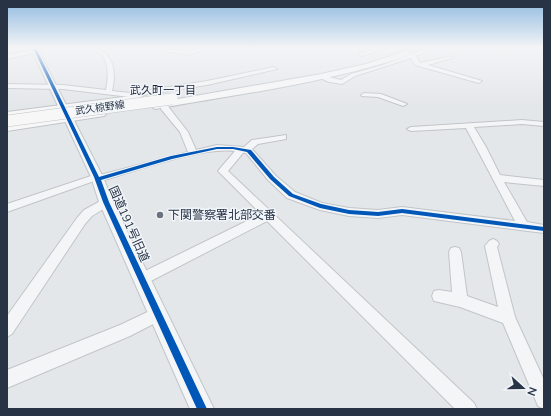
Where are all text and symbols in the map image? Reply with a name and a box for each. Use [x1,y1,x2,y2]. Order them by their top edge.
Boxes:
district label: 武久町一丁目 [130,83,196,98]
street label: 武久椋野線 [74,98,126,118]
street label: 国道191号旧道 [105,183,153,265]
place label: 下関警察署北部交番 [168,207,276,223]
marker: 下関警察署北部交番 [155,210,165,220]
north arrow [503,368,543,408]
text: N [523,385,540,398]

